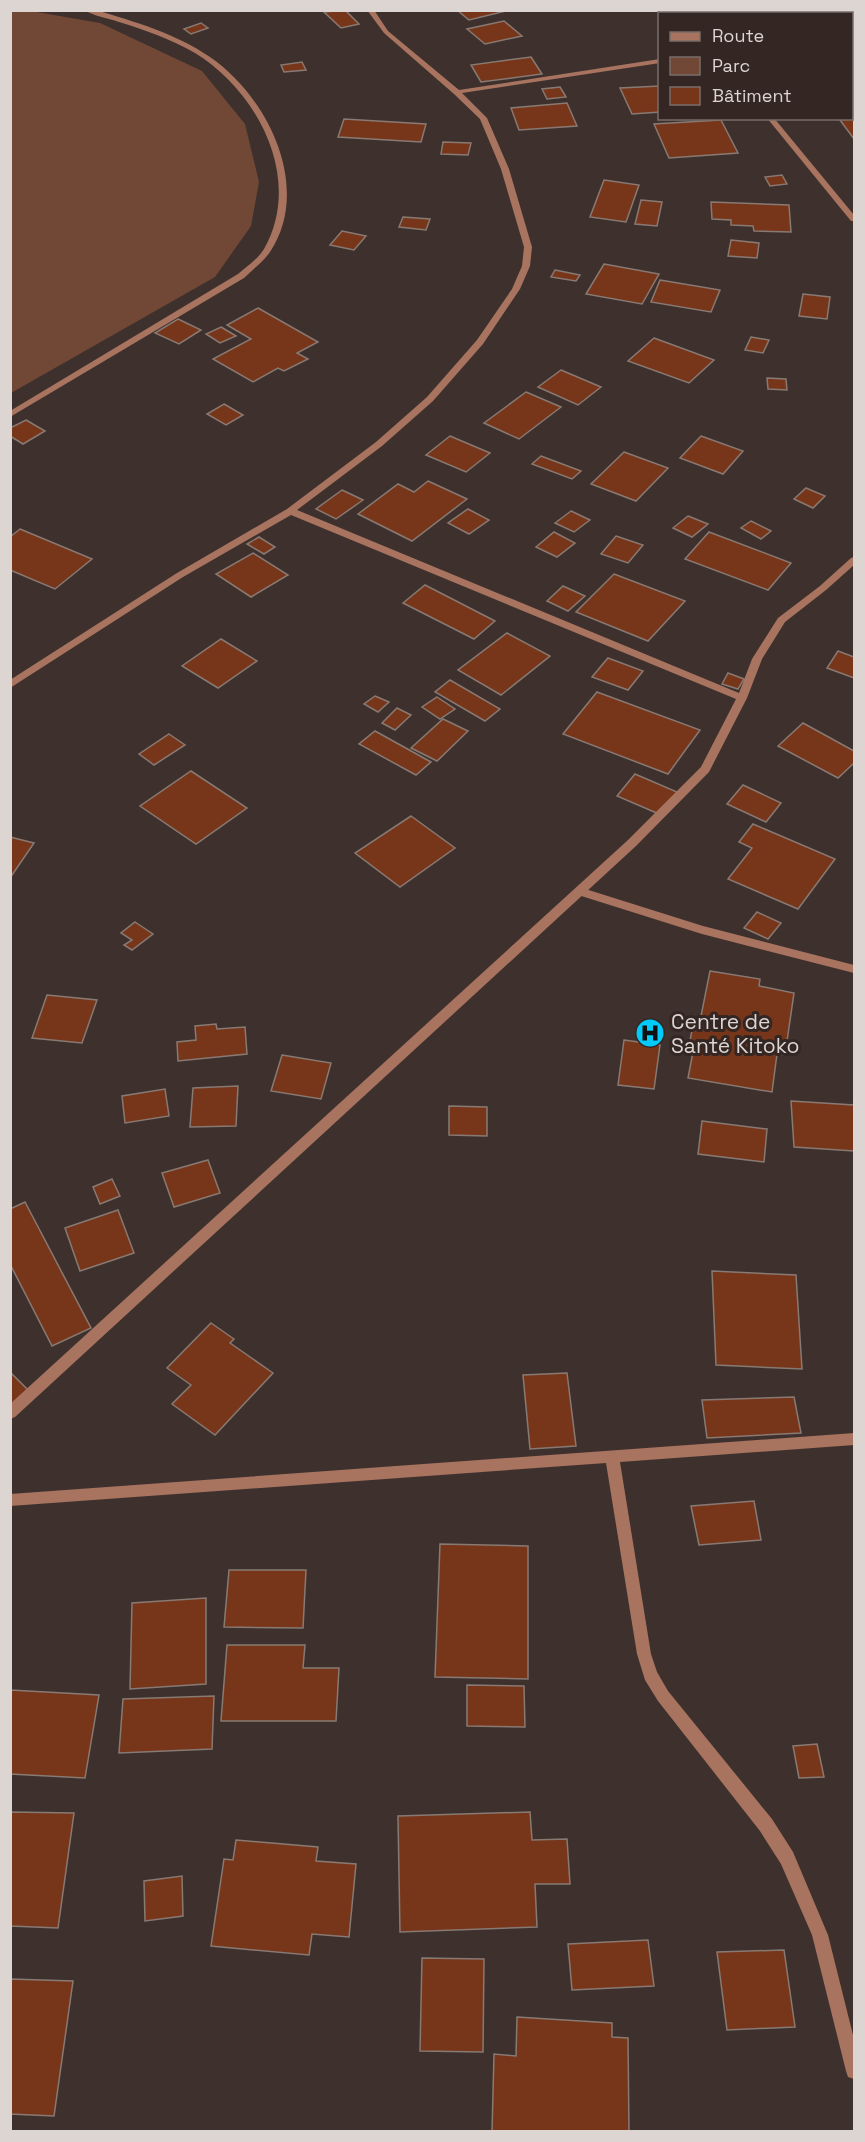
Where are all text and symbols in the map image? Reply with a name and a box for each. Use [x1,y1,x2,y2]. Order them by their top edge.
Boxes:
legend [658,12,853,120]
text: Route [712,24,764,47]
text: Parc [712,54,750,77]
text: Bâtiment [712,84,792,107]
place label: Centre de Santé Kitoko [671,1008,800,1059]
hospital icon: Centre de Santé Kitoko [634,1017,666,1049]

